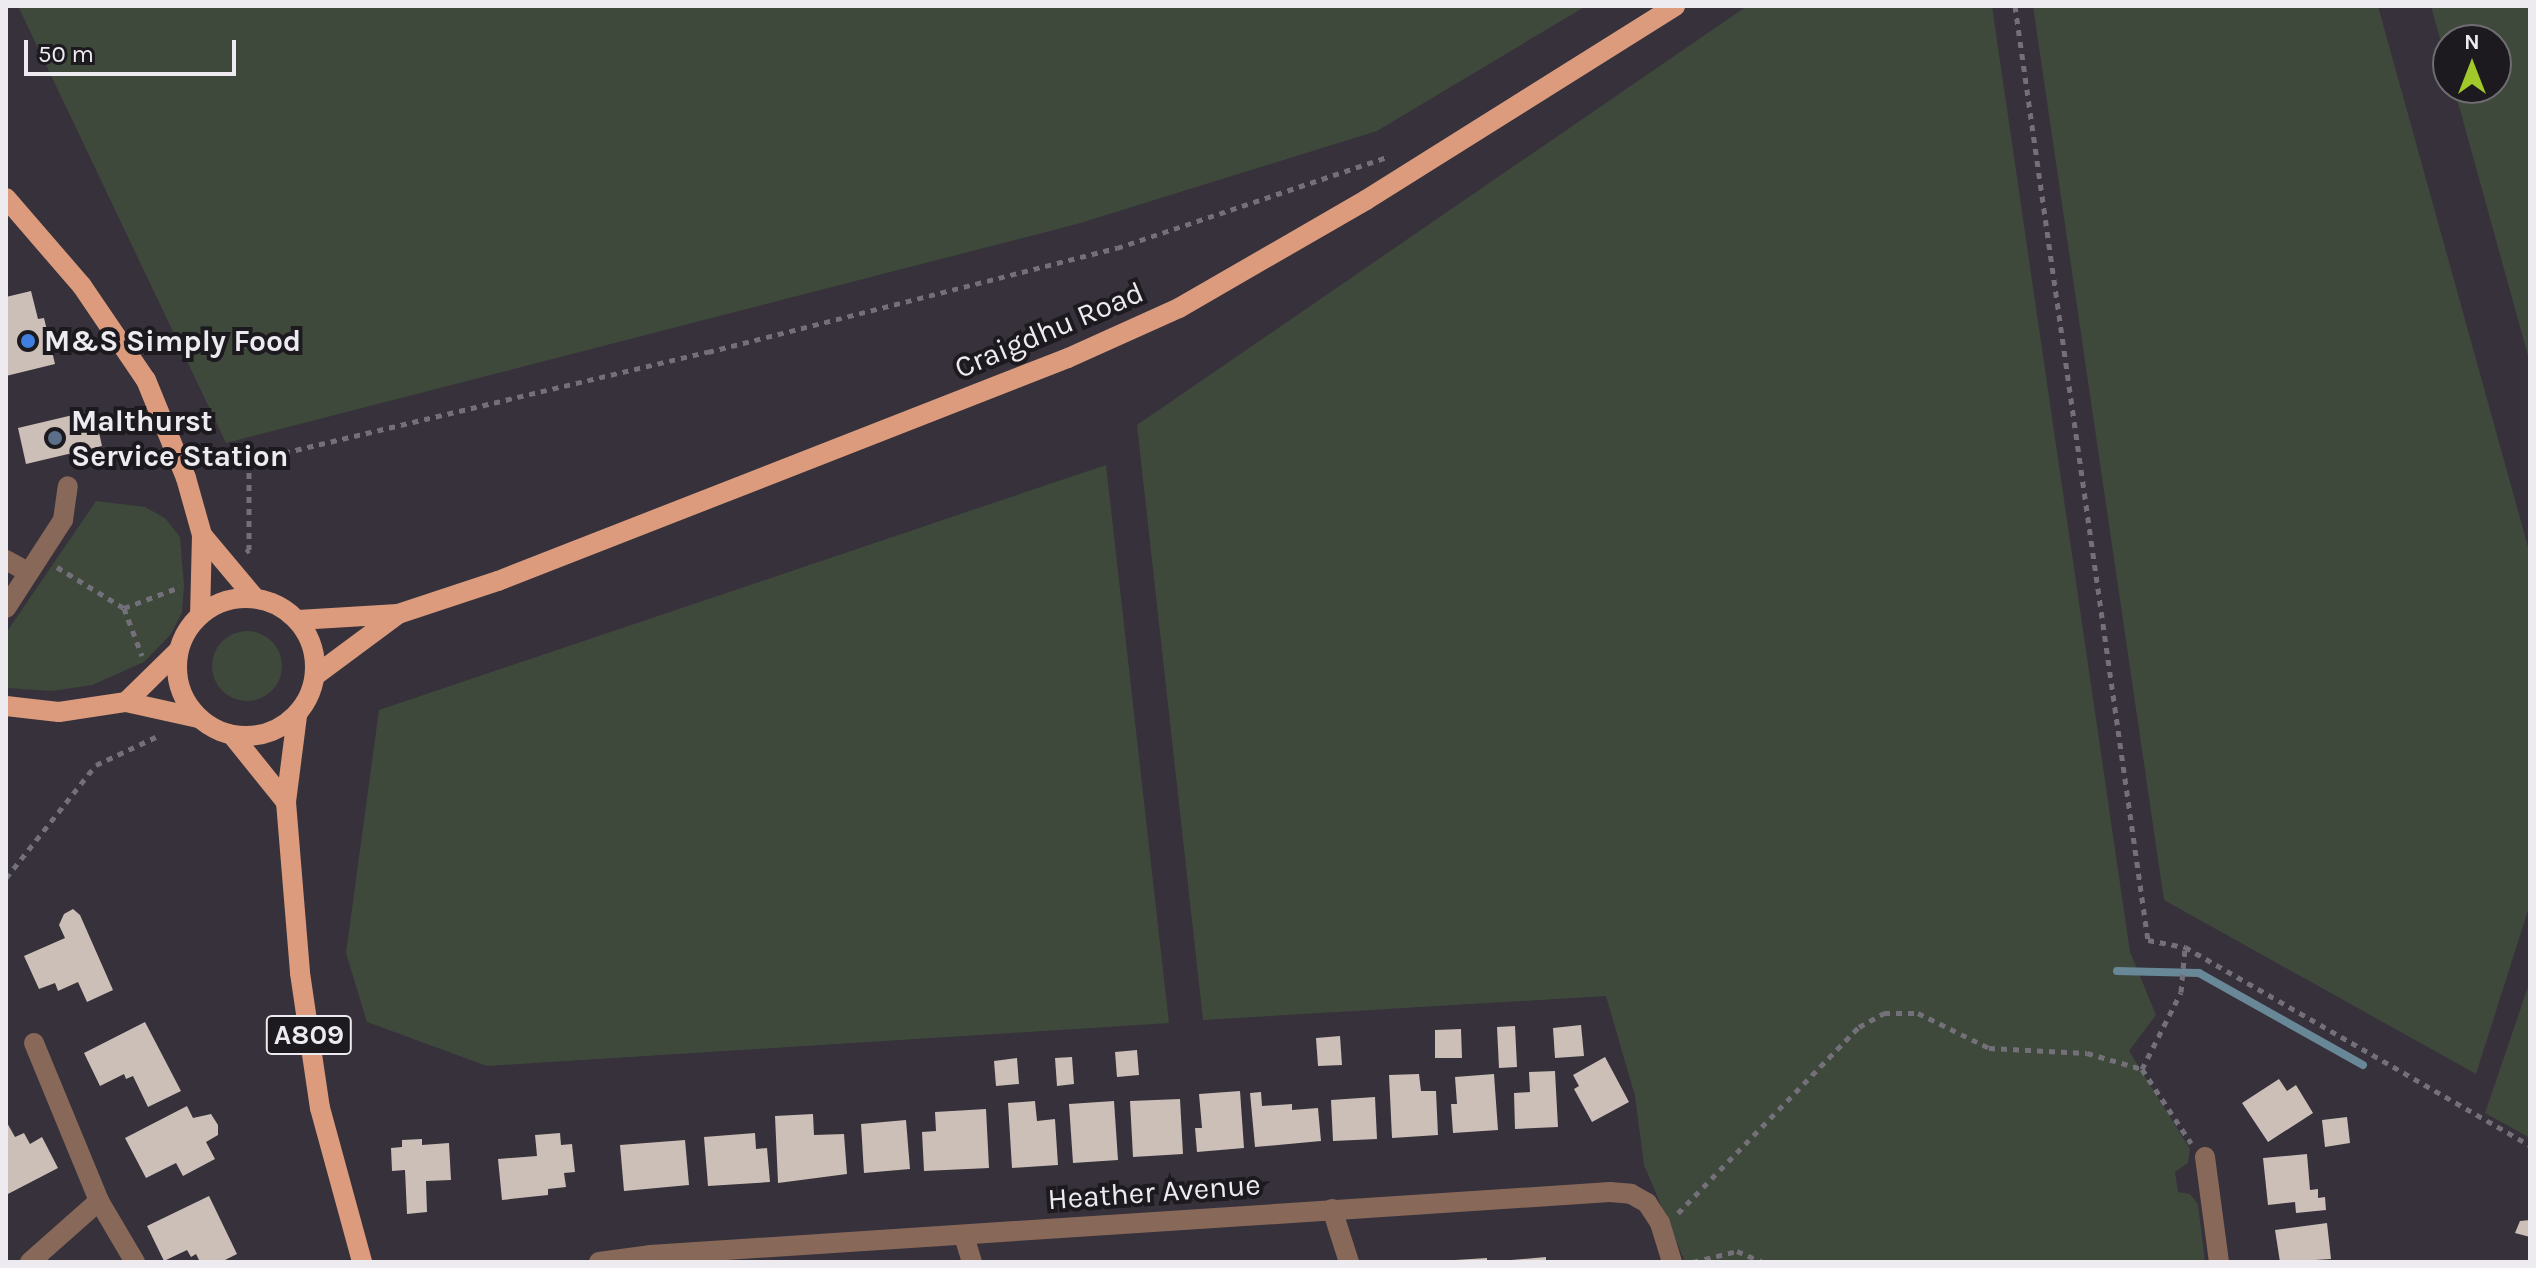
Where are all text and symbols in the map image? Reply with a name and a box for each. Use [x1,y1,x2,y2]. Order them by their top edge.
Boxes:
scale bar [28,24,240,74]
north arrow [2432,24,2512,104]
text: N [2464,29,2480,55]
text: 50 m [38,40,94,68]
street label: Craigdhu Road [949,274,1149,386]
place label: M&S Simply Food [44,323,301,359]
marker: M&S Simply Food [19,332,37,350]
place label: Malthurst Service Station [71,403,288,474]
marker: Malthurst Service Station [46,429,64,447]
road number: A809 [265,1011,353,1059]
street label: Heather Avenue [1046,1167,1262,1217]

